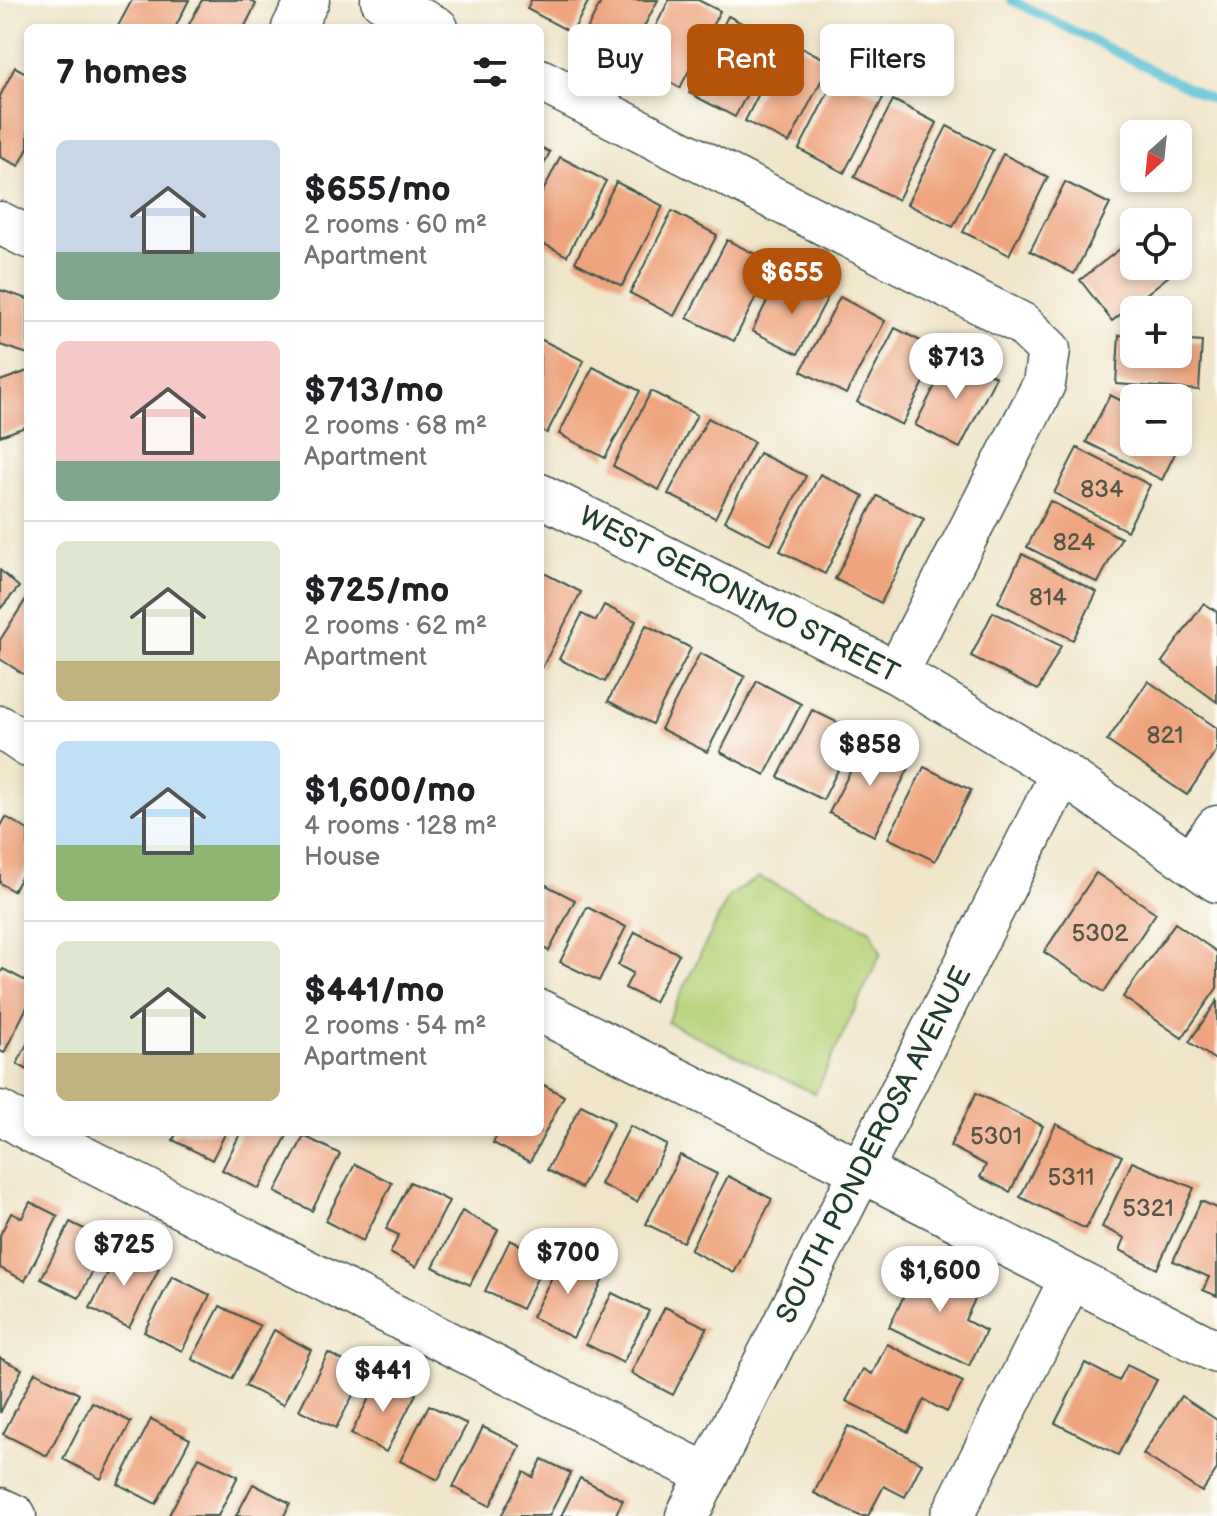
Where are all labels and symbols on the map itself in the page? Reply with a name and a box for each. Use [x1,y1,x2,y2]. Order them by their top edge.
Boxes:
north arrow [1120,120,1192,192]
pin: $655 [745,248,839,316]
pin: $713 [909,333,1003,401]
house number: 834 [1080,475,1124,504]
street label: WEST GERONIMO STREET [574,500,905,690]
house number: 824 [1053,528,1096,557]
house number: 814 [1029,583,1067,612]
pin: $858 [823,720,917,788]
house number: 821 [1146,721,1184,750]
house number: 5302 [1072,919,1128,948]
street label: SOUTH PONDEROSA AVENUE [769,961,979,1329]
house number: 5301 [970,1122,1022,1151]
house number: 5311 [1047,1163,1095,1192]
house number: 5321 [1122,1194,1174,1223]
pin: $725 [77,1220,171,1288]
pin: $700 [521,1228,615,1296]
pin: $1,600 [875,1246,1005,1314]
pin: $441 [336,1346,430,1414]

